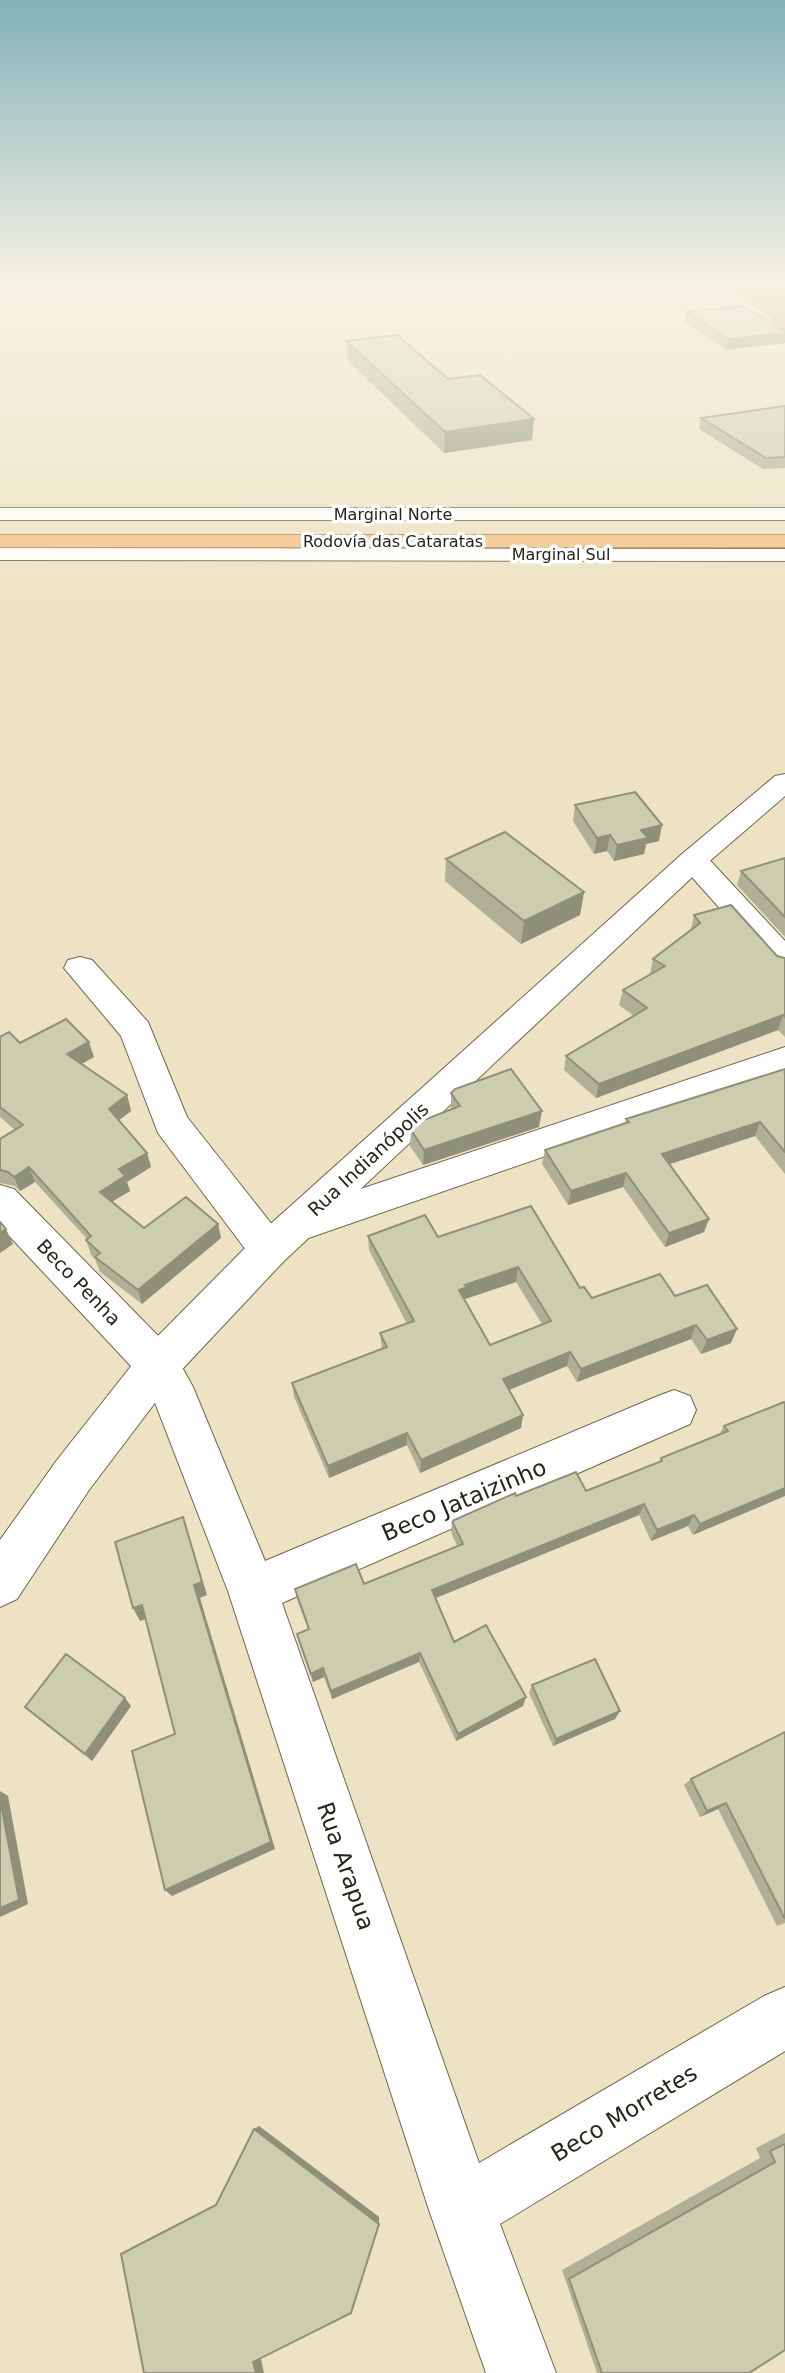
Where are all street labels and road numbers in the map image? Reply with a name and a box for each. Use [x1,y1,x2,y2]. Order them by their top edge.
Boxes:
street label: Marginal Norte [334,505,452,524]
street label: Rodovía das Cataratas [303,532,483,551]
street label: Marginal Sul [512,545,610,564]
street label: Rua Indianópolis [303,1098,433,1220]
street label: Beco Penha [33,1234,125,1330]
street label: Beco Jataizinho [378,1454,550,1546]
street label: Rua Arapua [312,1799,380,1933]
street label: Beco Morretes [547,2059,701,2167]

